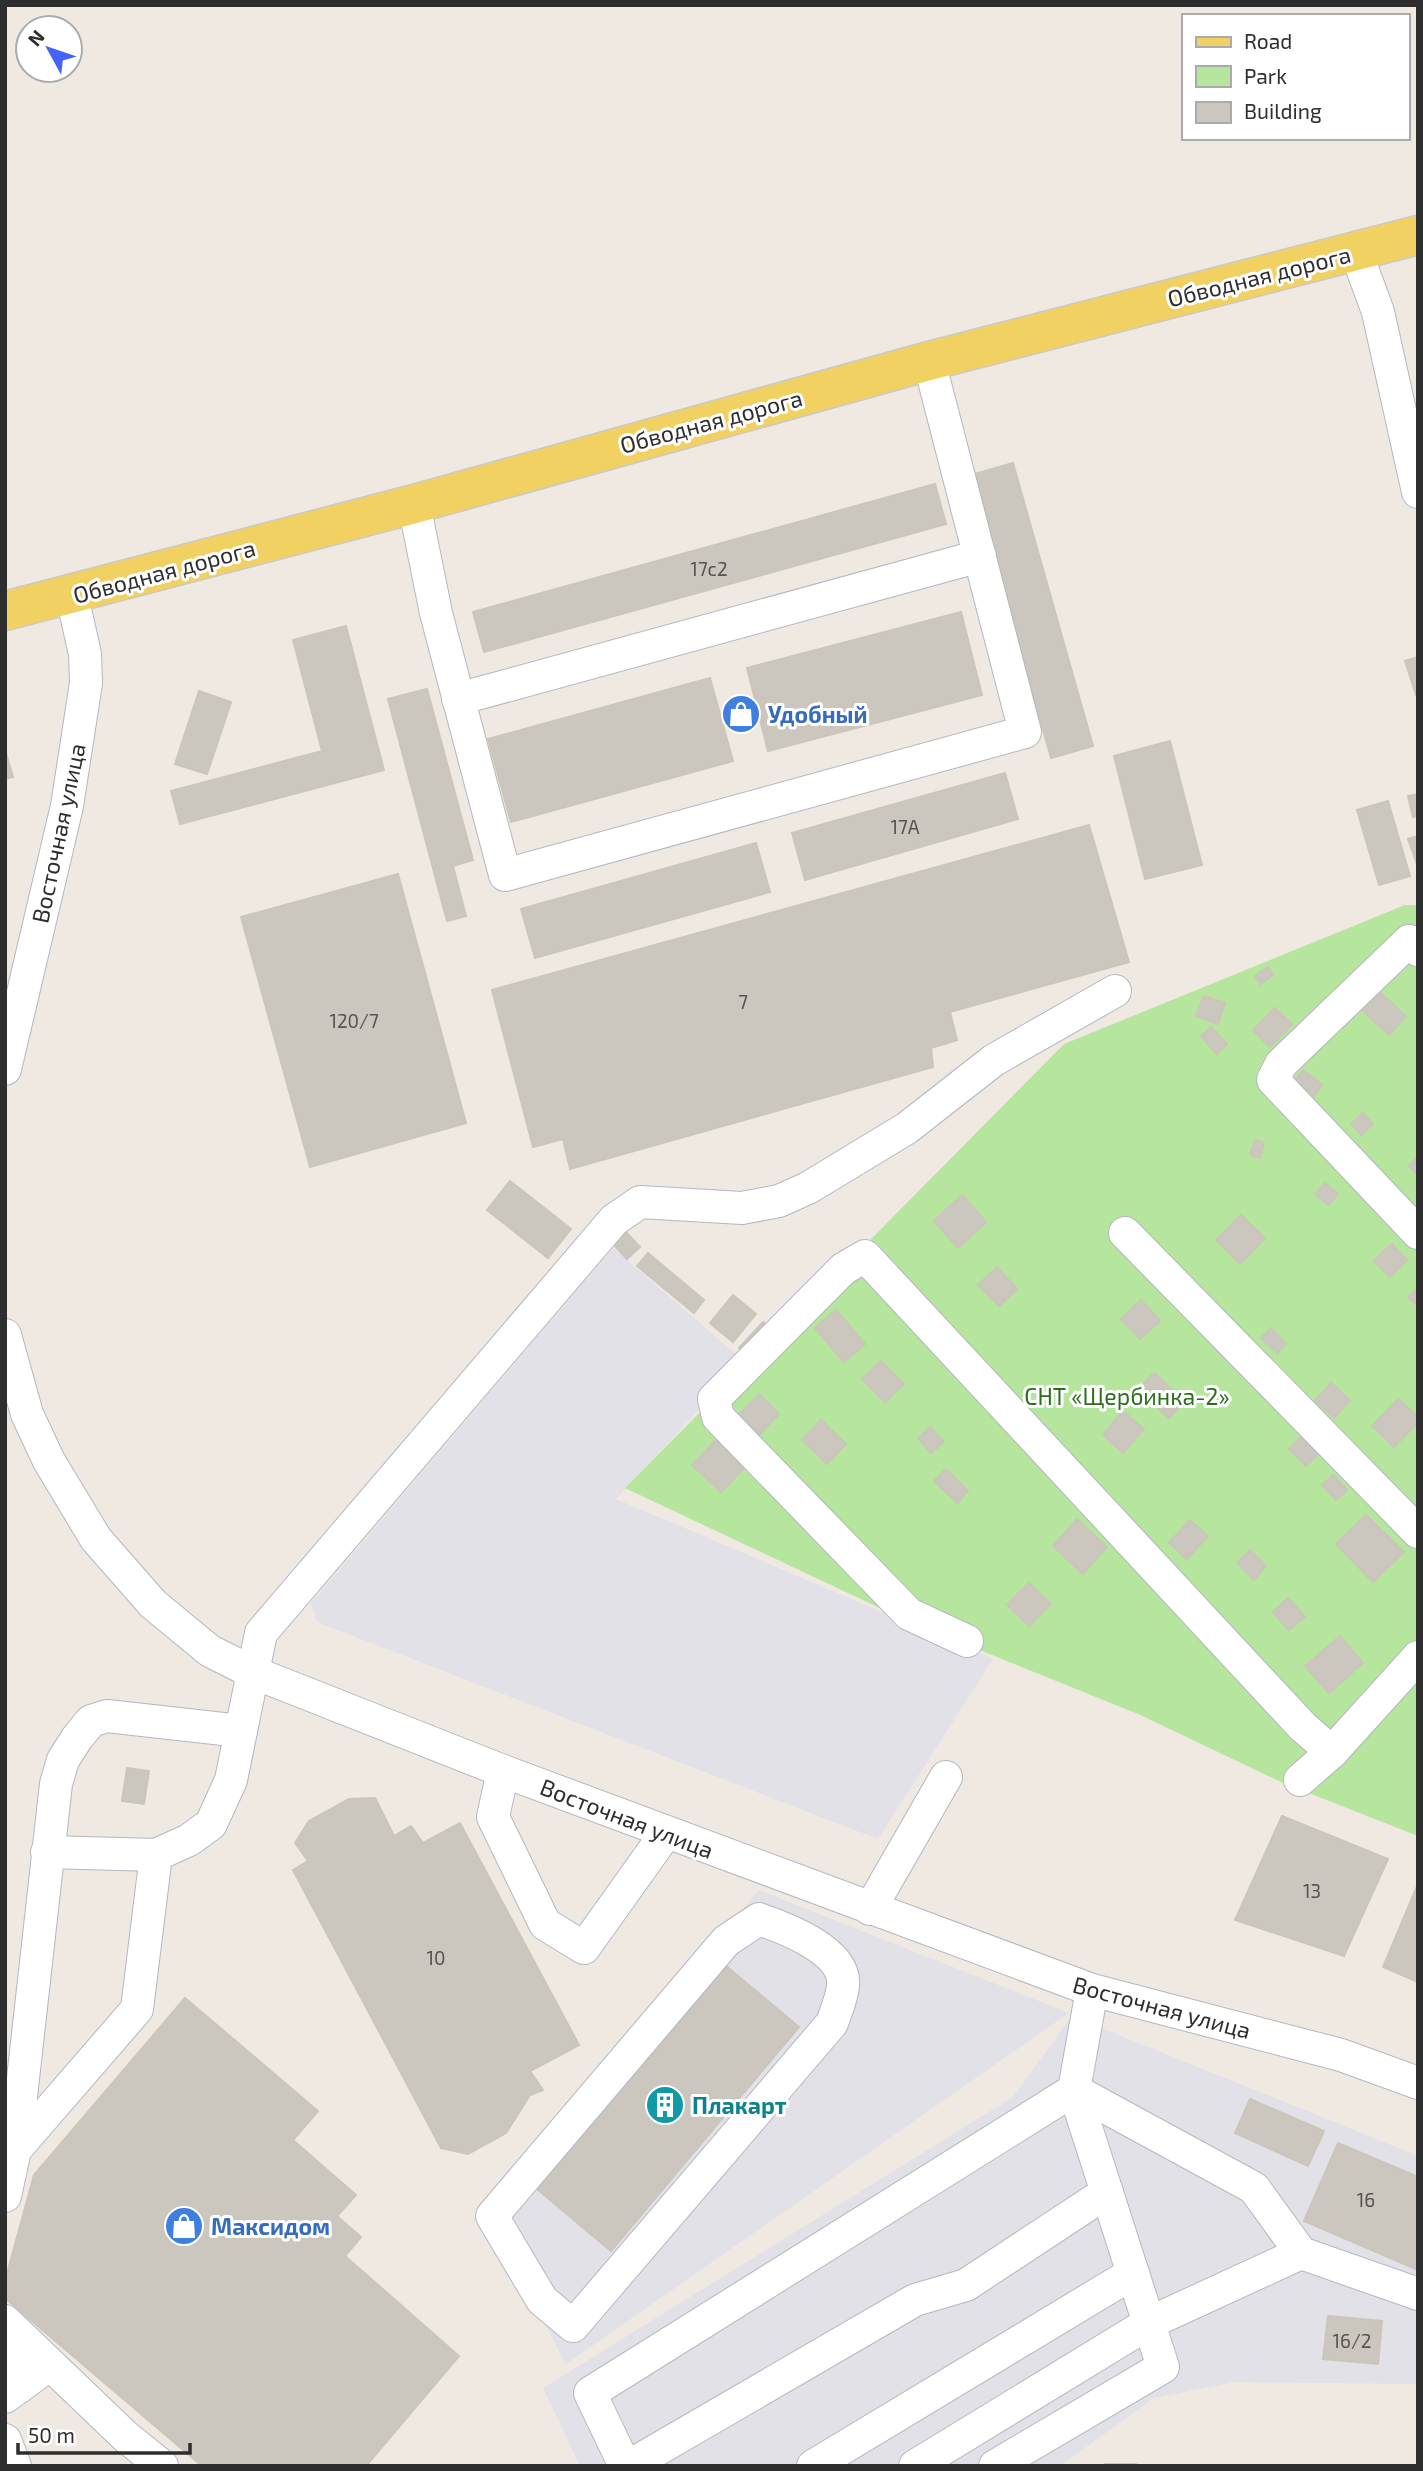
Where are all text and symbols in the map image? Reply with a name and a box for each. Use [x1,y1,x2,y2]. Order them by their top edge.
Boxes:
north arrow [14,14,84,84]
legend [1182,14,1409,140]
text: N [22,25,49,50]
text: Road [1244,28,1292,53]
text: Park [1244,63,1287,88]
text: Building [1244,98,1322,123]
street label: Обводная дорога [1165,240,1353,312]
street label: Обводная дорога [617,383,805,459]
street label: Обводная дорога [70,533,258,609]
house number: 17с2 [690,557,728,580]
shop icon: Удобный [720,693,762,735]
place label: Удобный [768,700,868,728]
street label: Восточная улица [25,741,92,926]
house number: 17А [890,815,920,838]
house number: 7 [738,990,748,1013]
house number: 120/7 [329,1009,379,1032]
park label: СНТ «Щербинка-2» [1024,1382,1230,1410]
street label: Восточная улица [536,1772,717,1865]
house number: 13 [1303,1879,1321,1902]
house number: 10 [426,1946,446,1969]
street label: Восточная улица [1070,1970,1254,2045]
building icon: Плакарт [644,2084,686,2126]
place label: Плакарт [692,2091,787,2119]
house number: 16 [1357,2188,1375,2211]
shop icon: Максидом [163,2205,205,2247]
place label: Максидом [211,2212,330,2240]
house number: 16/2 [1333,2329,1371,2352]
scale bar [18,2412,189,2456]
text: 50 m [28,2422,75,2447]

